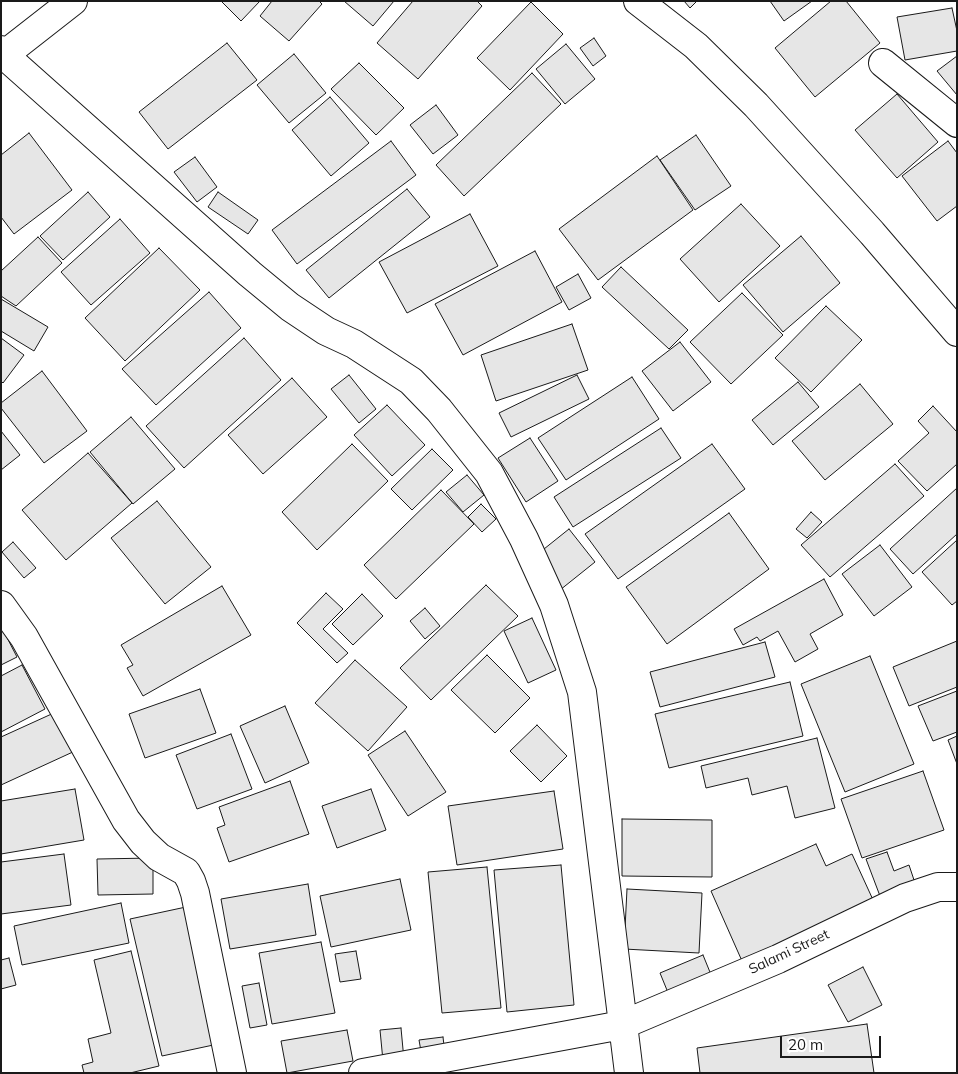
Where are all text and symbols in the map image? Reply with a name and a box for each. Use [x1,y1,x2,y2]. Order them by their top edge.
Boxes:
street label: Salami Street [746,926,832,978]
scale bar [783,1026,884,1058]
text: 20 m [788,1035,823,1054]

